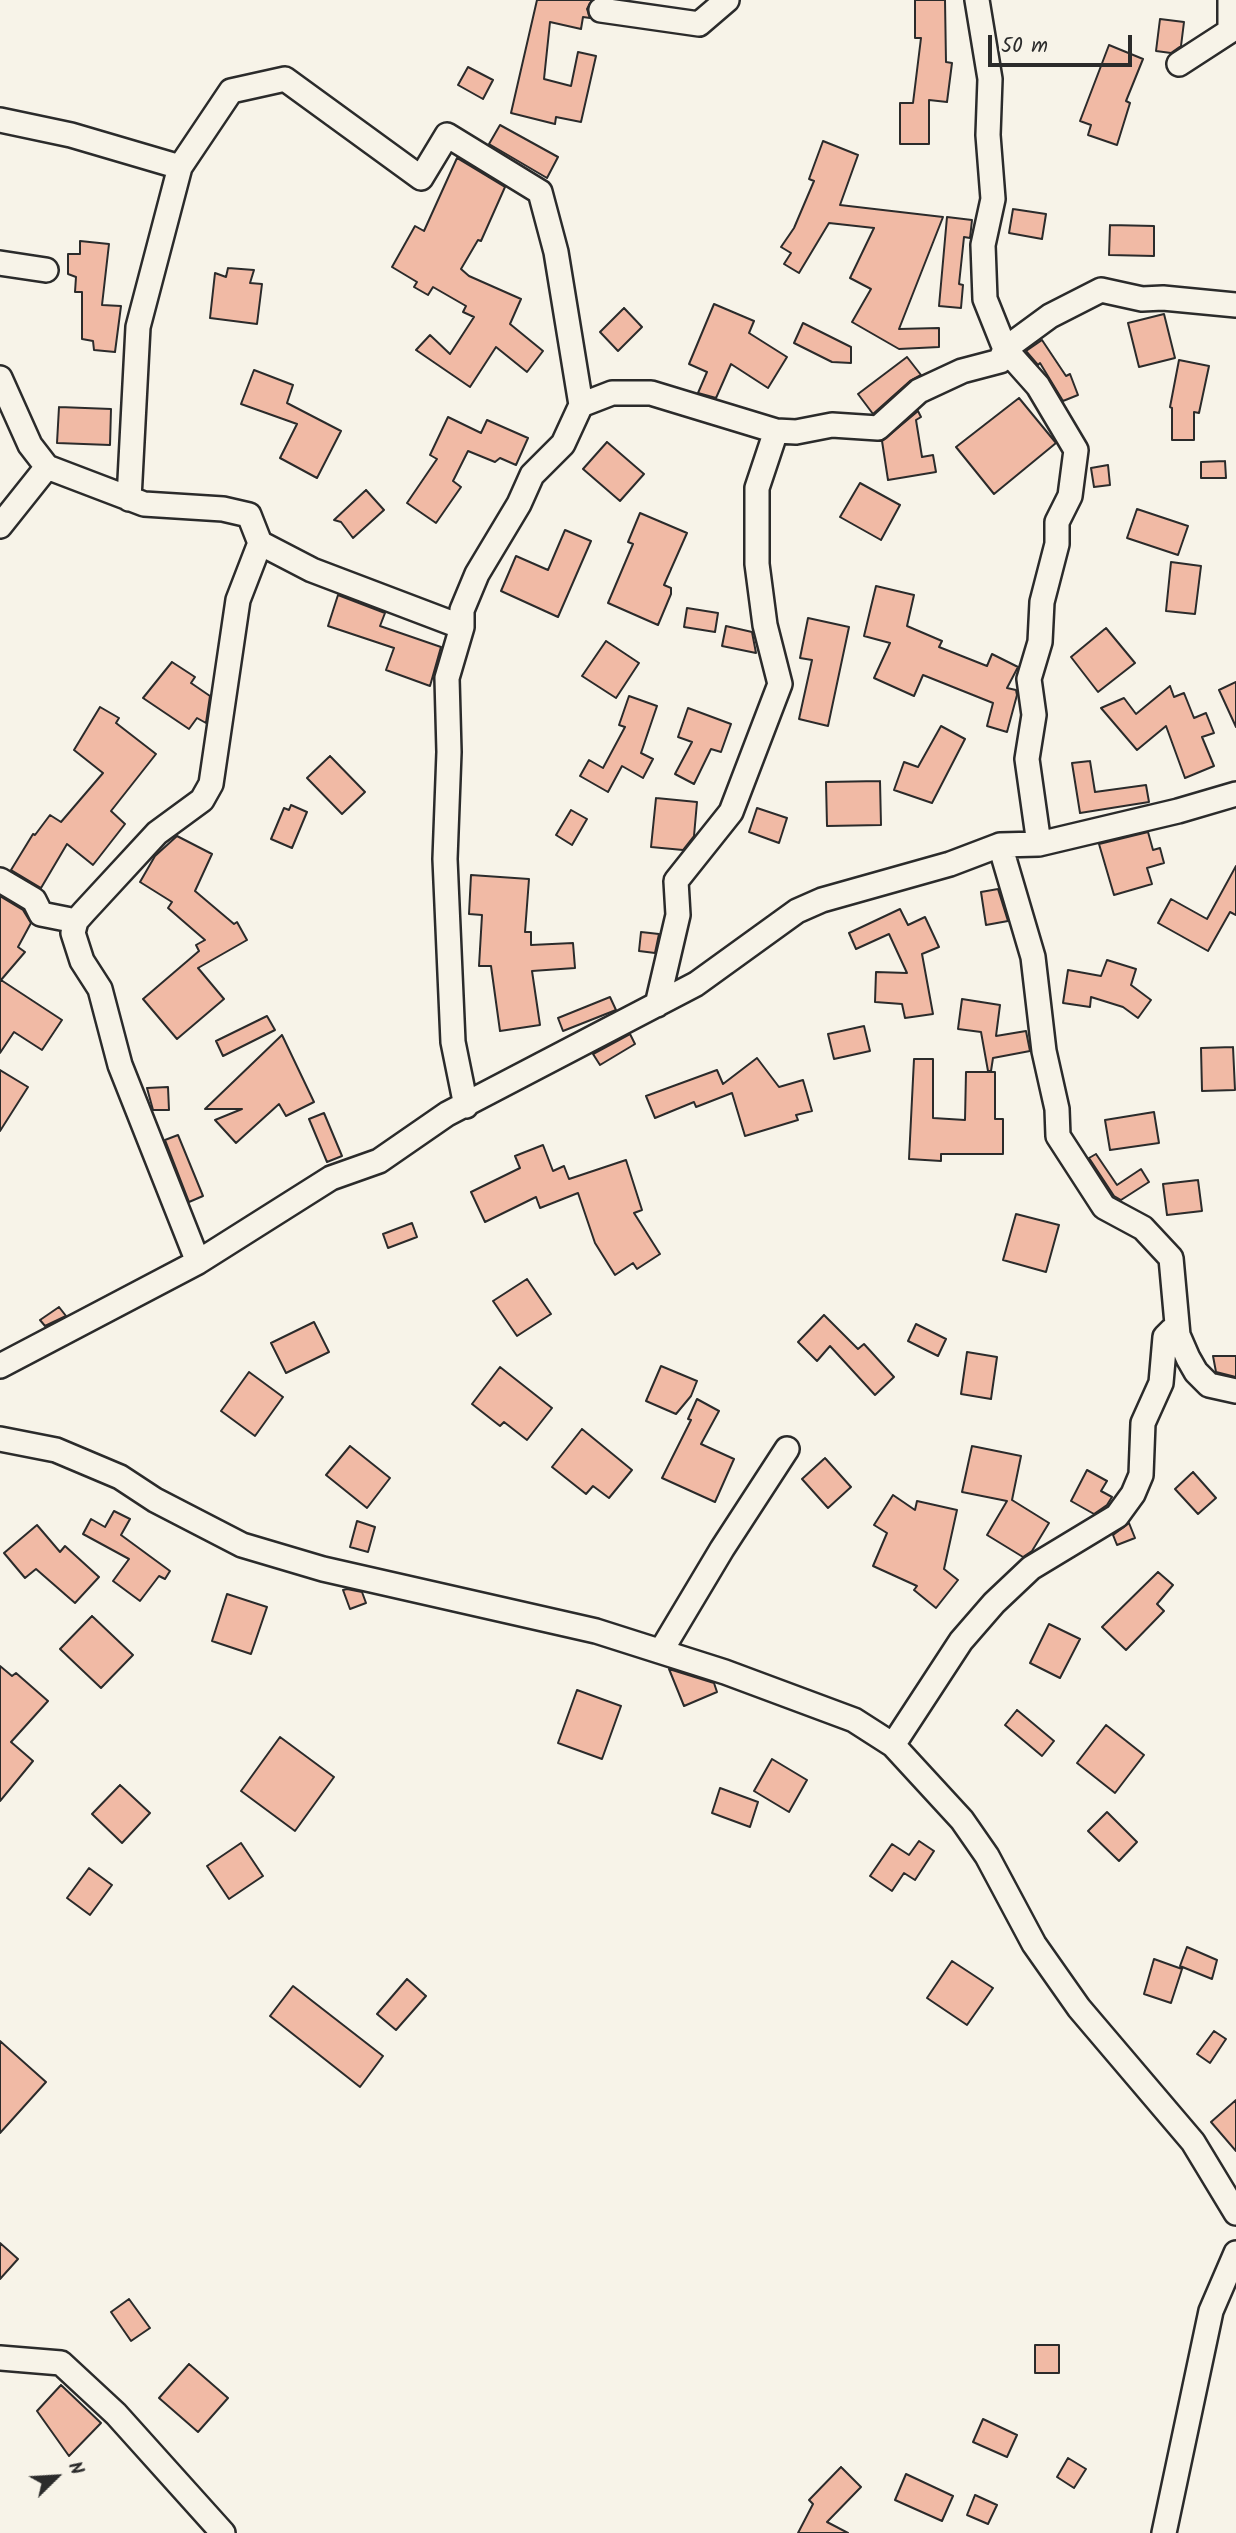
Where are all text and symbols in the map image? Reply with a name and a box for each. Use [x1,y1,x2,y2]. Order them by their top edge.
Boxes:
scale bar [991,21,1134,65]
text: 50 m [1001,30,1048,63]
north arrow [21,2442,91,2512]
text: N [59,2457,91,2480]

